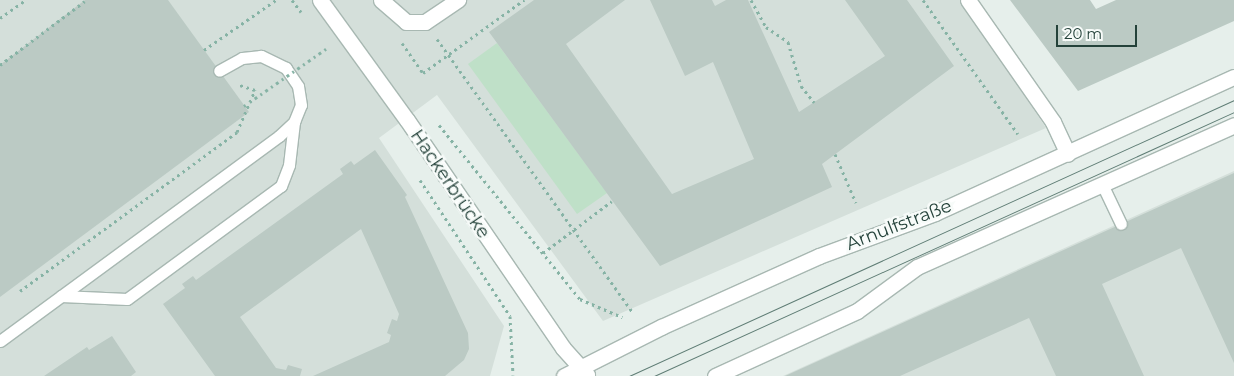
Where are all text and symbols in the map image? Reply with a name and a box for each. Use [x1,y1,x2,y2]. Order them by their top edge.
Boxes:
scale bar [1059,15,1140,47]
text: 20 m [1064,24,1102,43]
street label: Hackerbrücke [406,126,494,242]
street label: Arnulfstraße [843,195,955,255]

